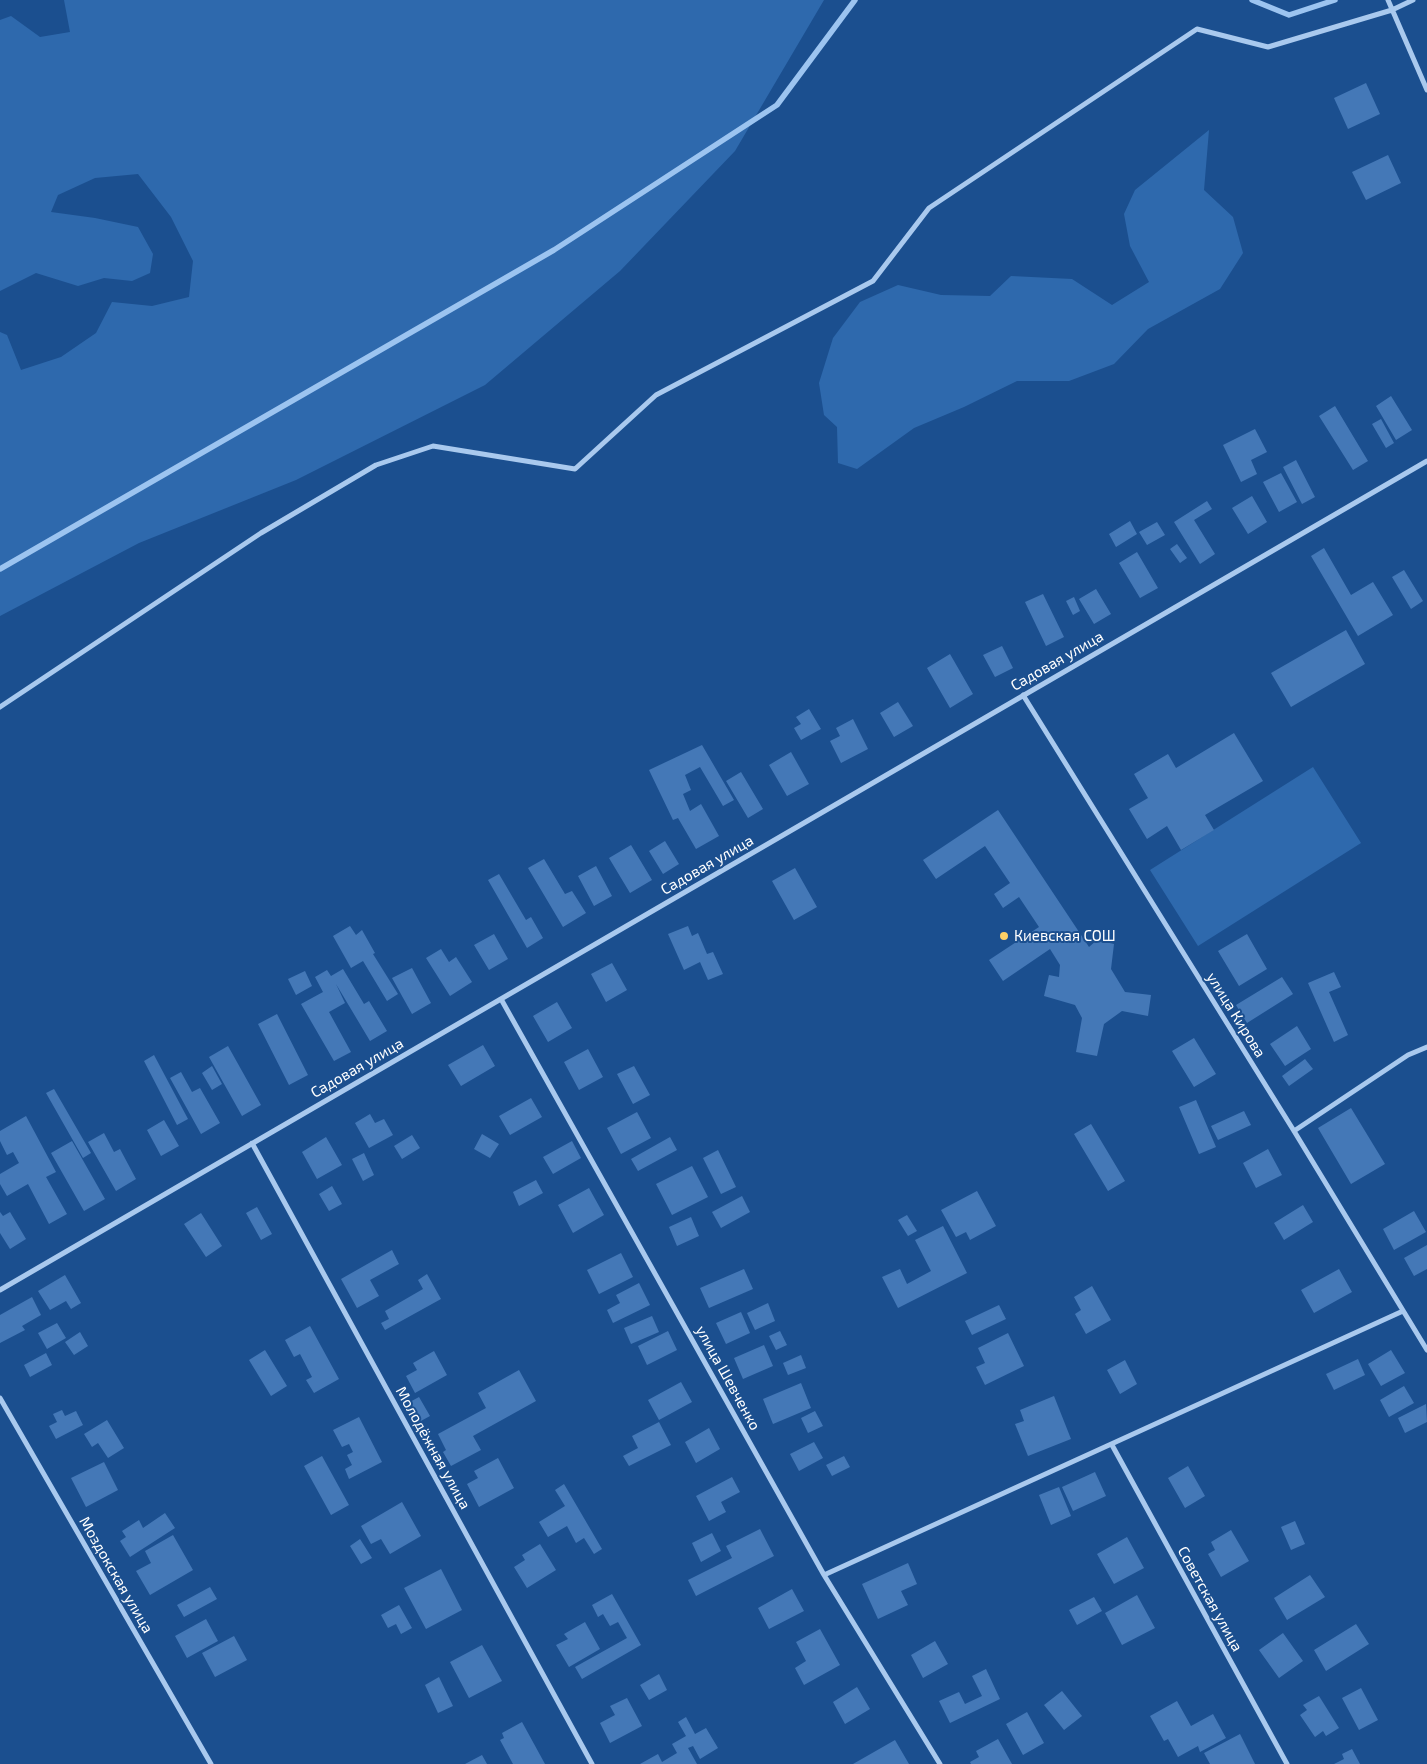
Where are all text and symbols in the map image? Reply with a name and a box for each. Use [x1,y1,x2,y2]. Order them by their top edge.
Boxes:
street label: Садовая улица [1007,627,1107,695]
street label: Садовая улица [657,831,757,899]
place label: Киевская СОШ [1014,927,1116,945]
marker: Киевская СОШ [998,930,1010,942]
street label: улица Кирова [1203,969,1269,1061]
street label: Садовая улица [307,1034,407,1102]
street label: улица Шевченко [692,1322,764,1434]
street label: Молодёжная улица [392,1384,474,1512]
street label: Моздокская улица [75,1514,157,1636]
street label: Советская улица [1174,1543,1246,1655]

